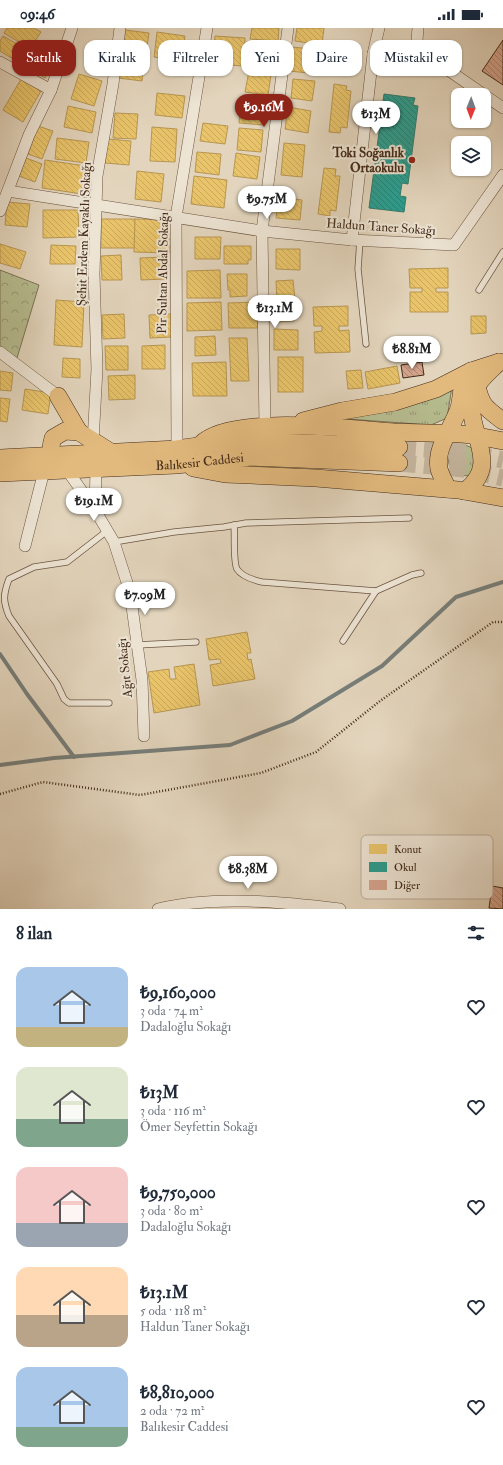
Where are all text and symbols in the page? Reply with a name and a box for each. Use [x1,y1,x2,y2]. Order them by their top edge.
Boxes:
text: 09:46 [20,5,55,24]
chip: Satılık [12,40,76,76]
chip: Kiralık [84,40,150,76]
chip: Filtreler [158,40,233,76]
chip: Yeni [241,40,294,76]
chip: Daire [302,40,362,76]
chip: Müstakil ev [370,40,462,76]
north arrow [451,88,491,128]
map controls [451,88,491,176]
pin: ₺9.16M [231,94,297,128]
text: ₺9.16M [244,99,284,115]
pin: ₺13M [352,101,400,135]
text: ₺13M [361,106,391,122]
button: layers [451,136,491,176]
place label: Toki Soğanlık Ortaokulu [331,145,405,176]
marker: Toki Soğanlık Ortaokulu [407,155,417,165]
street label: Şehit Erdem Kayaklı Sokağı [73,161,96,307]
pin: ₺9.75M [234,186,300,220]
text: ₺9.75M [247,191,287,207]
street label: Pir Sultan Abdal Sokağı [154,211,172,334]
street label: Haldun Taner Sokağı [326,215,437,239]
pin: ₺13.1M [242,295,308,329]
text: ₺13.1M [257,300,293,316]
pin: ₺8.81M [379,336,445,370]
text: ₺8.81M [392,341,432,357]
street label: Balıkesir Caddesi [155,450,245,474]
pin: ₺19.1M [61,488,127,522]
text: ₺19.1M [75,493,113,509]
pin: ₺7.09M [112,582,178,616]
text: ₺7.09M [124,587,166,603]
street label: Ağıt Sokağı [114,637,136,700]
legend [361,835,493,899]
text: Konut [394,843,422,856]
pin: ₺8.38M [215,856,281,890]
text: ₺8.38M [228,861,268,877]
text: Okul [394,861,417,874]
text: Diğer [394,879,421,892]
icon: filters [465,922,487,944]
text: 8 ilan [16,923,52,944]
text: ₺9,160,000 [140,982,216,1003]
icon: home [48,983,96,1031]
icon: heart [465,996,487,1018]
text: 3 oda · 74 m² [140,1003,203,1019]
text: Dadaloğlu Sokağı [140,1019,231,1035]
text: ₺13M [140,1082,179,1103]
icon: home [48,1083,96,1131]
icon: heart [465,1096,487,1118]
text: 3 oda · 116 m² [140,1103,206,1119]
text: Ömer Seyfettin Sokağı [140,1119,258,1135]
text: ₺9,750,000 [140,1182,216,1203]
icon: home [48,1183,96,1231]
icon: heart [465,1196,487,1218]
text: 3 oda · 80 m² [140,1203,203,1219]
text: Dadaloğlu Sokağı [140,1219,231,1235]
text: ₺13.1M [140,1282,188,1303]
icon: home [48,1283,96,1331]
icon: heart [465,1296,487,1318]
text: 5 oda · 118 m² [140,1303,206,1319]
text: Haldun Taner Sokağı [140,1319,250,1335]
text: ₺8,810,000 [140,1382,215,1403]
icon: home [48,1383,96,1431]
icon: heart [465,1396,487,1418]
text: 2 oda · 72 m² [140,1403,204,1419]
text: Balıkesir Caddesi [140,1419,229,1435]

